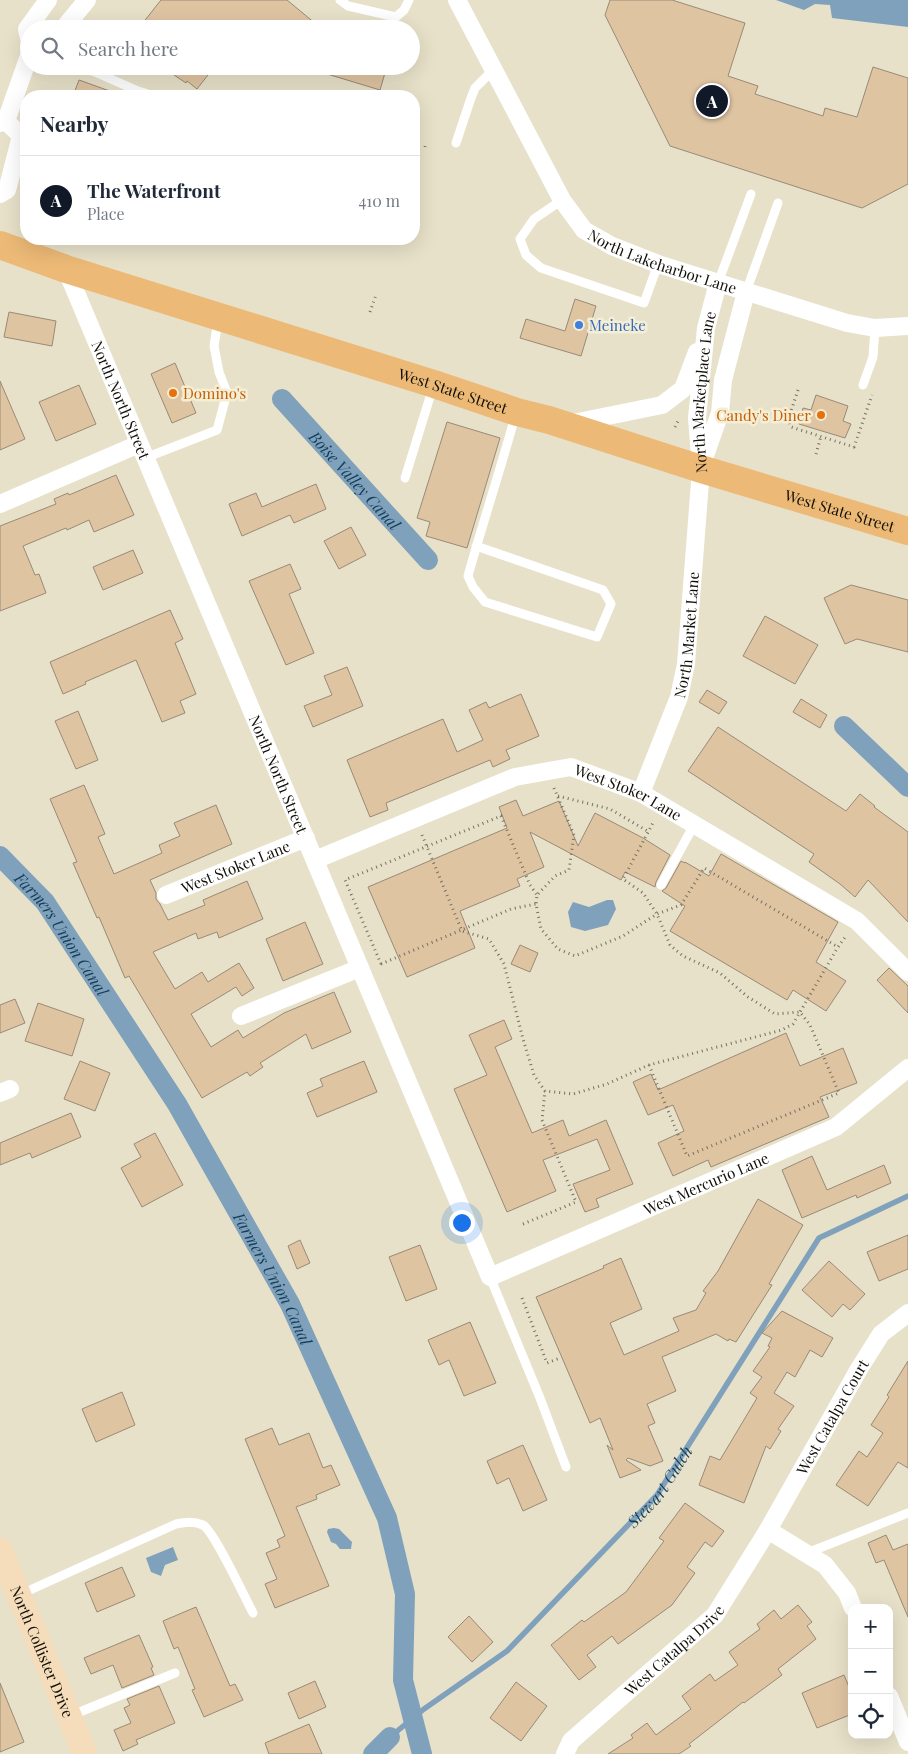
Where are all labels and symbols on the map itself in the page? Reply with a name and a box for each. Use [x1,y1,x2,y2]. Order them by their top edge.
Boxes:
pin: A [696,82,728,120]
street label: North Lakeharbor Lane [584,224,739,298]
street label: North Marketplace Lane [687,309,720,474]
place label: Meineke [589,315,646,335]
marker: Meineke [573,319,585,331]
street label: North North Street [87,338,155,463]
street label: West State Street [395,363,511,418]
place label: Domino's [183,383,246,403]
marker: Domino's [167,387,179,399]
place label: Candy's Diner [716,405,811,425]
marker: Candy's Diner [815,409,827,421]
water label: Boise Valley Canal [304,425,406,534]
street label: West State Street [782,484,898,537]
street label: North Market Lane [669,571,703,700]
street label: North North Street [245,712,313,837]
street label: West Stoker Lane [571,759,685,825]
street label: West Stoker Lane [177,836,293,898]
water label: Farmers Union Canal [10,867,114,1000]
street label: West Mercurio Lane [639,1147,772,1220]
water label: Farmers Union Canal [229,1207,318,1349]
your location [449,1210,475,1236]
street label: West Catalpa Court [791,1355,873,1479]
water label: Stewart Gulch [621,1441,696,1532]
street label: North Collister Drive [6,1583,79,1720]
street label: West Catalpa Drive [619,1601,729,1700]

